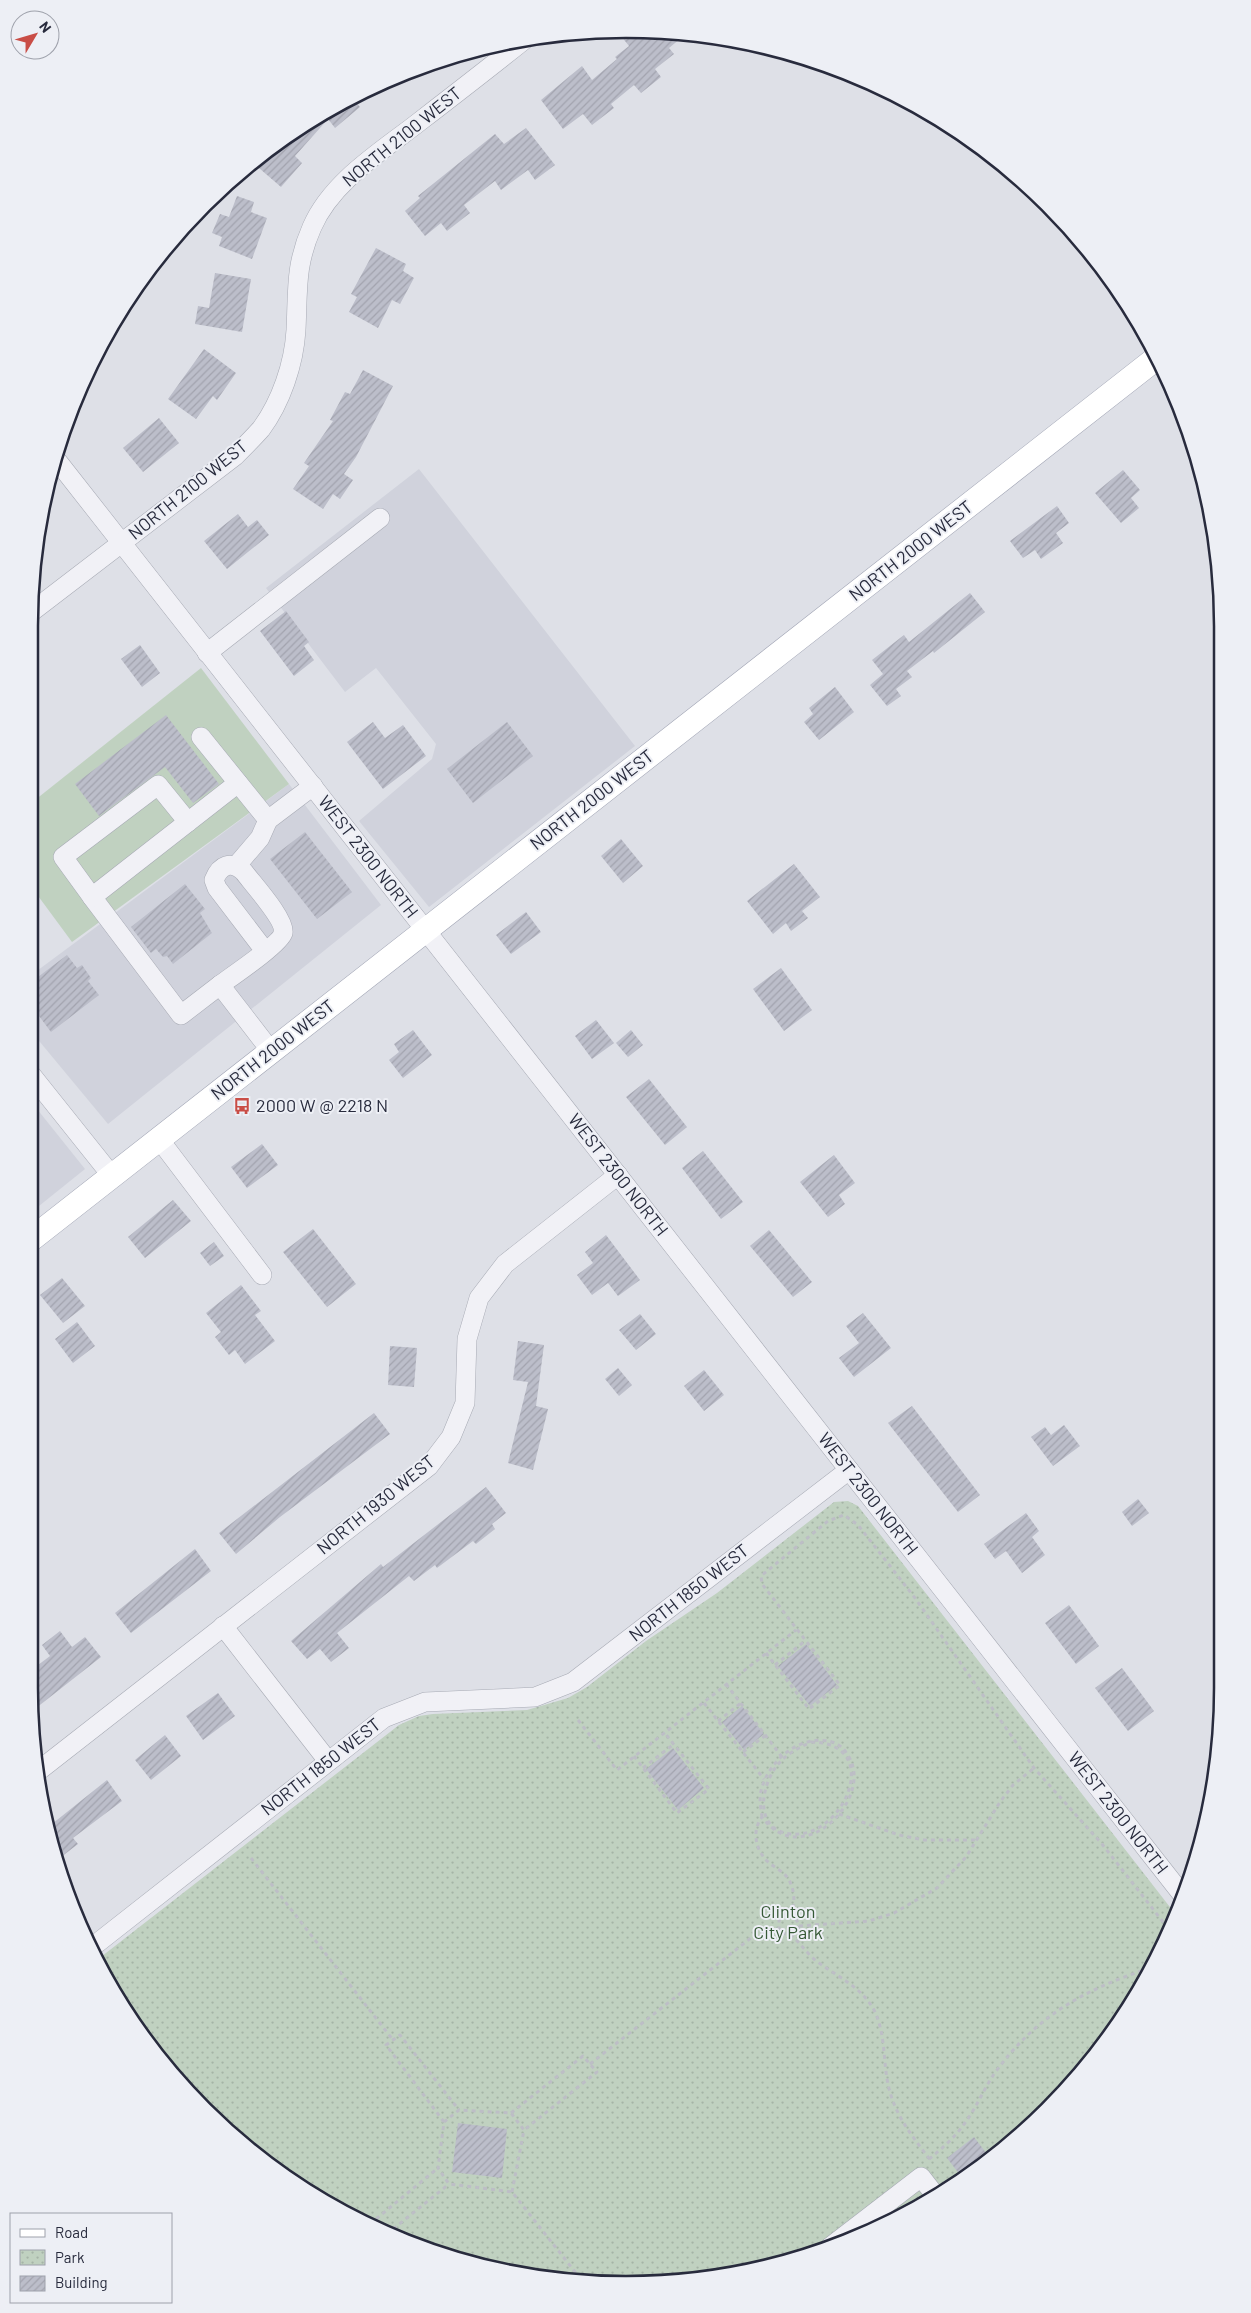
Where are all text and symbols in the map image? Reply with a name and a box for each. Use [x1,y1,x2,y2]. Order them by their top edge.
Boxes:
north arrow [10,10,60,60]
text: N [36,18,55,36]
street label: NORTH 2100 WEST [338,82,465,191]
street label: NORTH 2100 WEST [124,435,251,544]
street label: NORTH 2000 WEST [844,495,976,605]
street label: NORTH 2000 WEST [525,744,657,854]
street label: WEST 2300 NORTH [314,791,423,922]
street label: NORTH 2000 WEST [206,994,338,1104]
place label: 2000 W @ 2218 N [256,1094,388,1116]
bus stop icon: 2000 W @ 2218 N [232,1096,252,1116]
street label: WEST 2300 NORTH [564,1109,673,1240]
street label: WEST 2300 NORTH [814,1428,923,1559]
street label: NORTH 1930 WEST [312,1450,439,1559]
street label: NORTH 1850 WEST [624,1539,752,1646]
street label: NORTH 1850 WEST [256,1713,384,1820]
street label: WEST 2300 NORTH [1064,1747,1173,1878]
park label: Clinton City Park [753,1900,823,1943]
legend [10,2213,172,2303]
text: Road [55,2223,88,2241]
text: Park [55,2248,85,2266]
text: Building [55,2273,108,2291]

